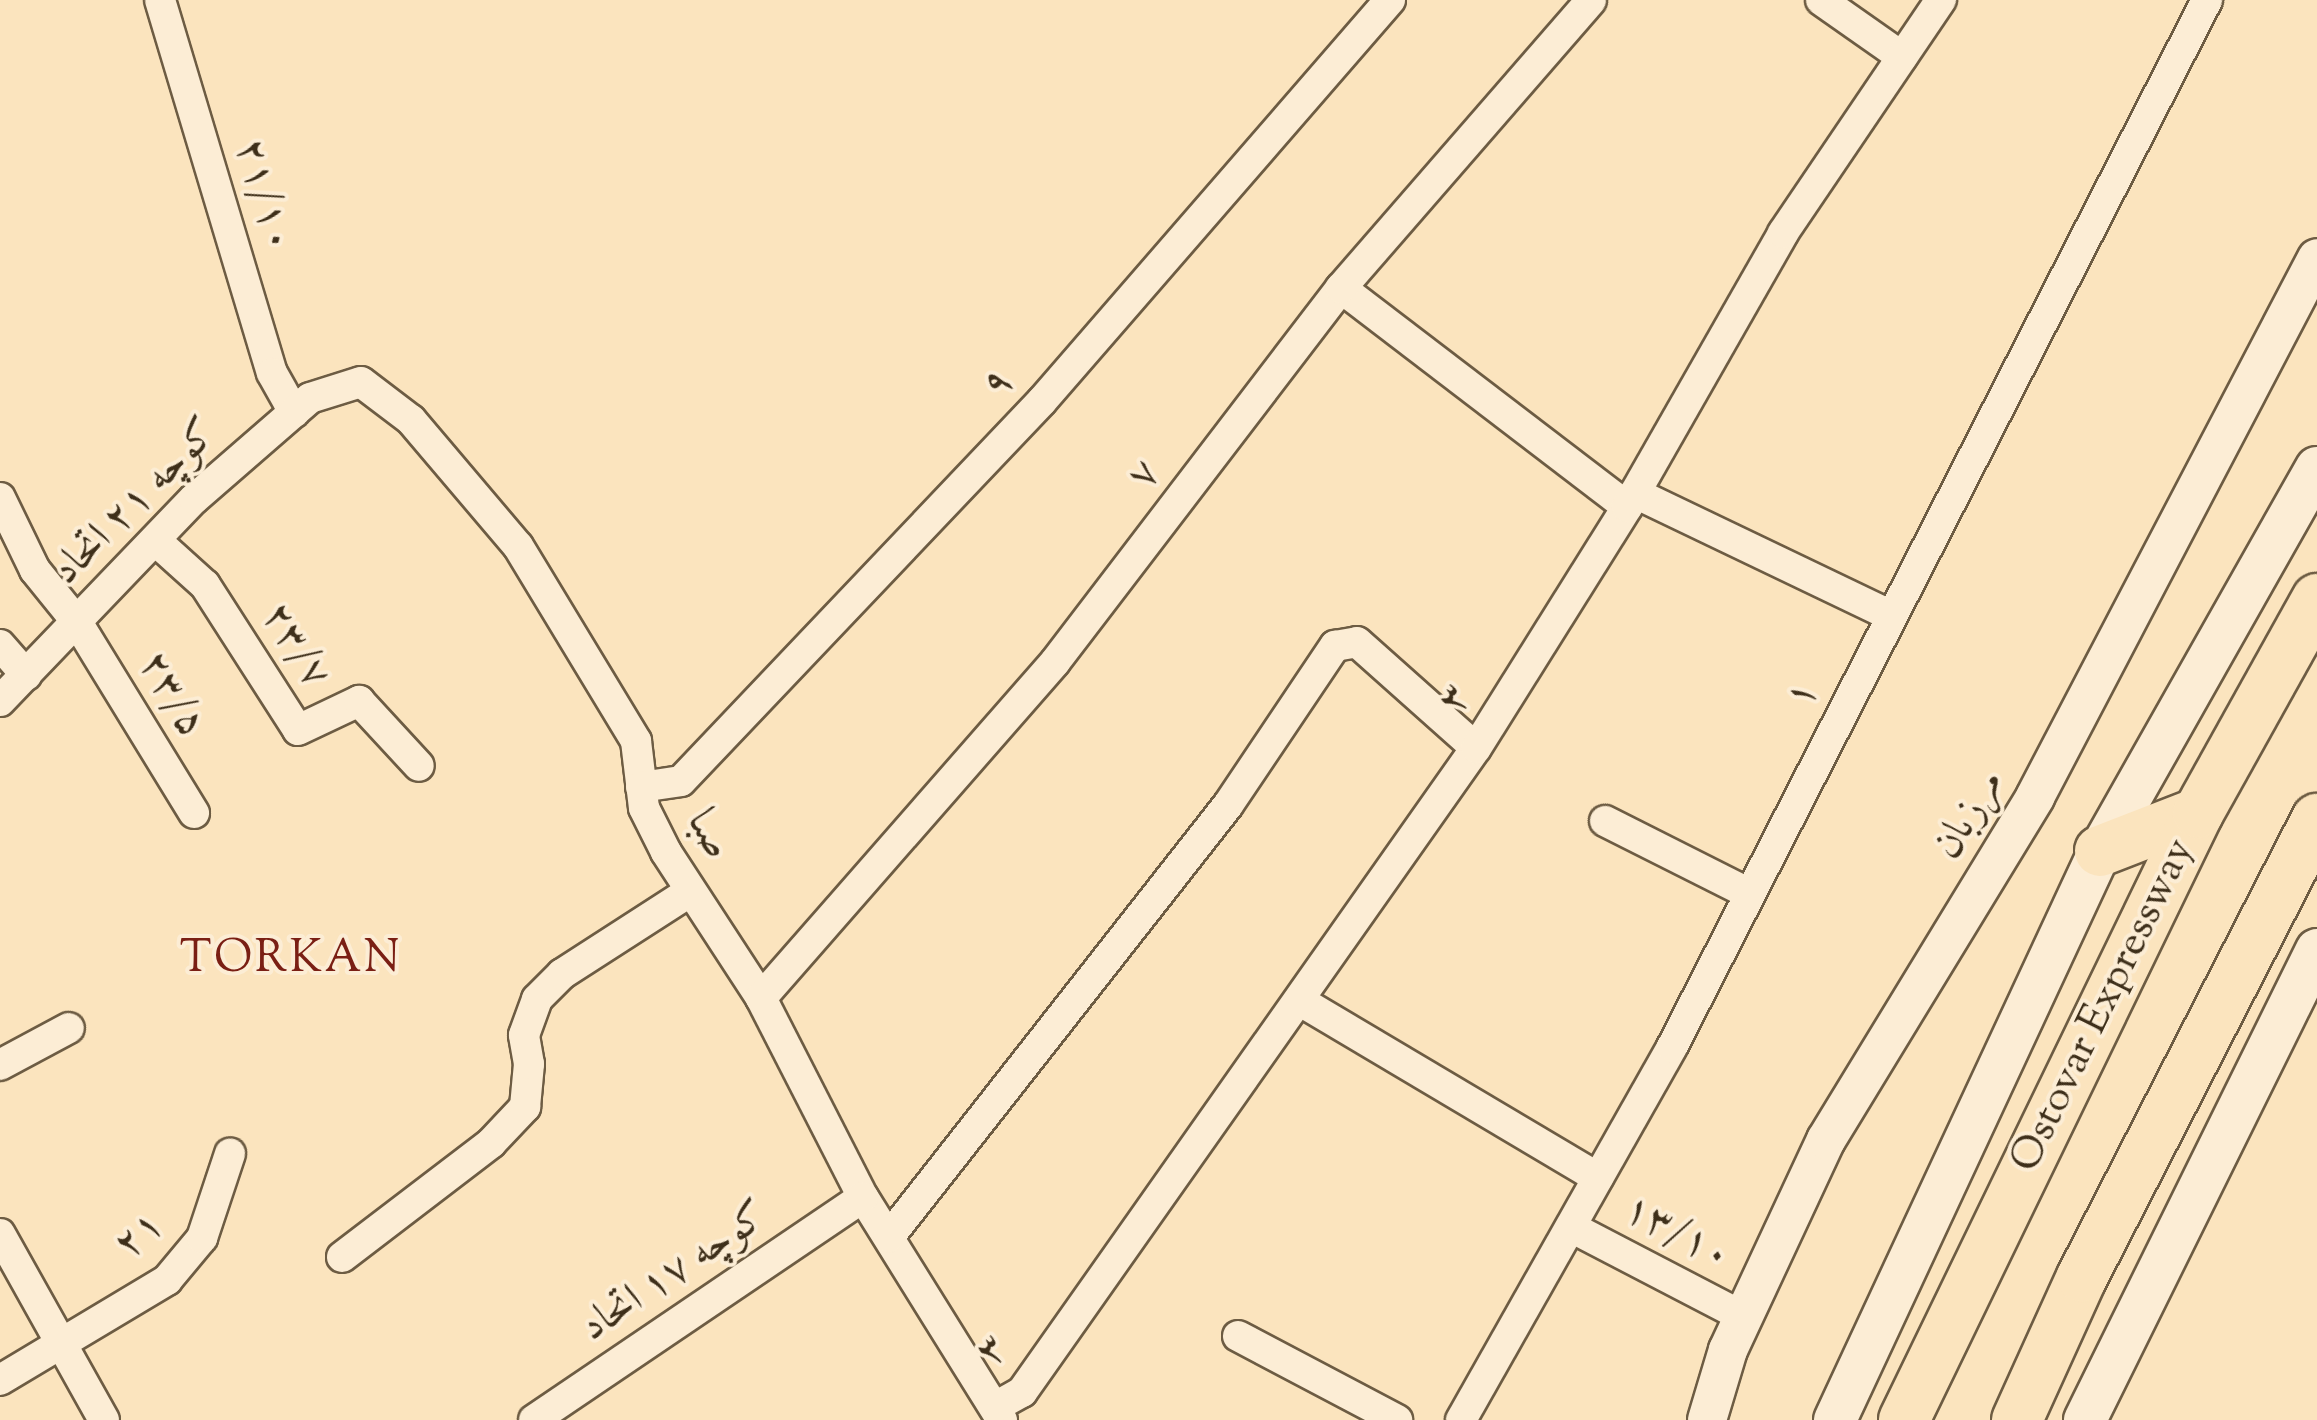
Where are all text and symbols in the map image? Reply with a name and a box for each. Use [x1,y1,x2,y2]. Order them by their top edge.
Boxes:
street label: ۲۱/۱۰ [222,133,304,259]
street label: ۹ [972,358,1026,410]
street label: کوچه ۲۱ اتحاد [42,409,230,597]
street label: ۷ [1117,450,1173,500]
street label: ۲۳/۷ [249,594,341,698]
street label: ۲۳/۵ [126,643,216,747]
street label: ۱ [1775,673,1831,717]
street label: ۳ [1428,675,1484,723]
street label: مرزبان [1924,761,2016,869]
street label: صبا [674,801,742,869]
street label: Ostovar Expressway [2001,831,2207,1181]
district label: TORKAN [180,934,402,988]
street label: ۱۳/۱۰ [1614,1185,1740,1283]
street label: کوچه ۱۷ اتحاد [572,1192,778,1354]
street label: ۲۱ [105,1201,175,1271]
street label: ۳ [966,1324,1020,1378]

